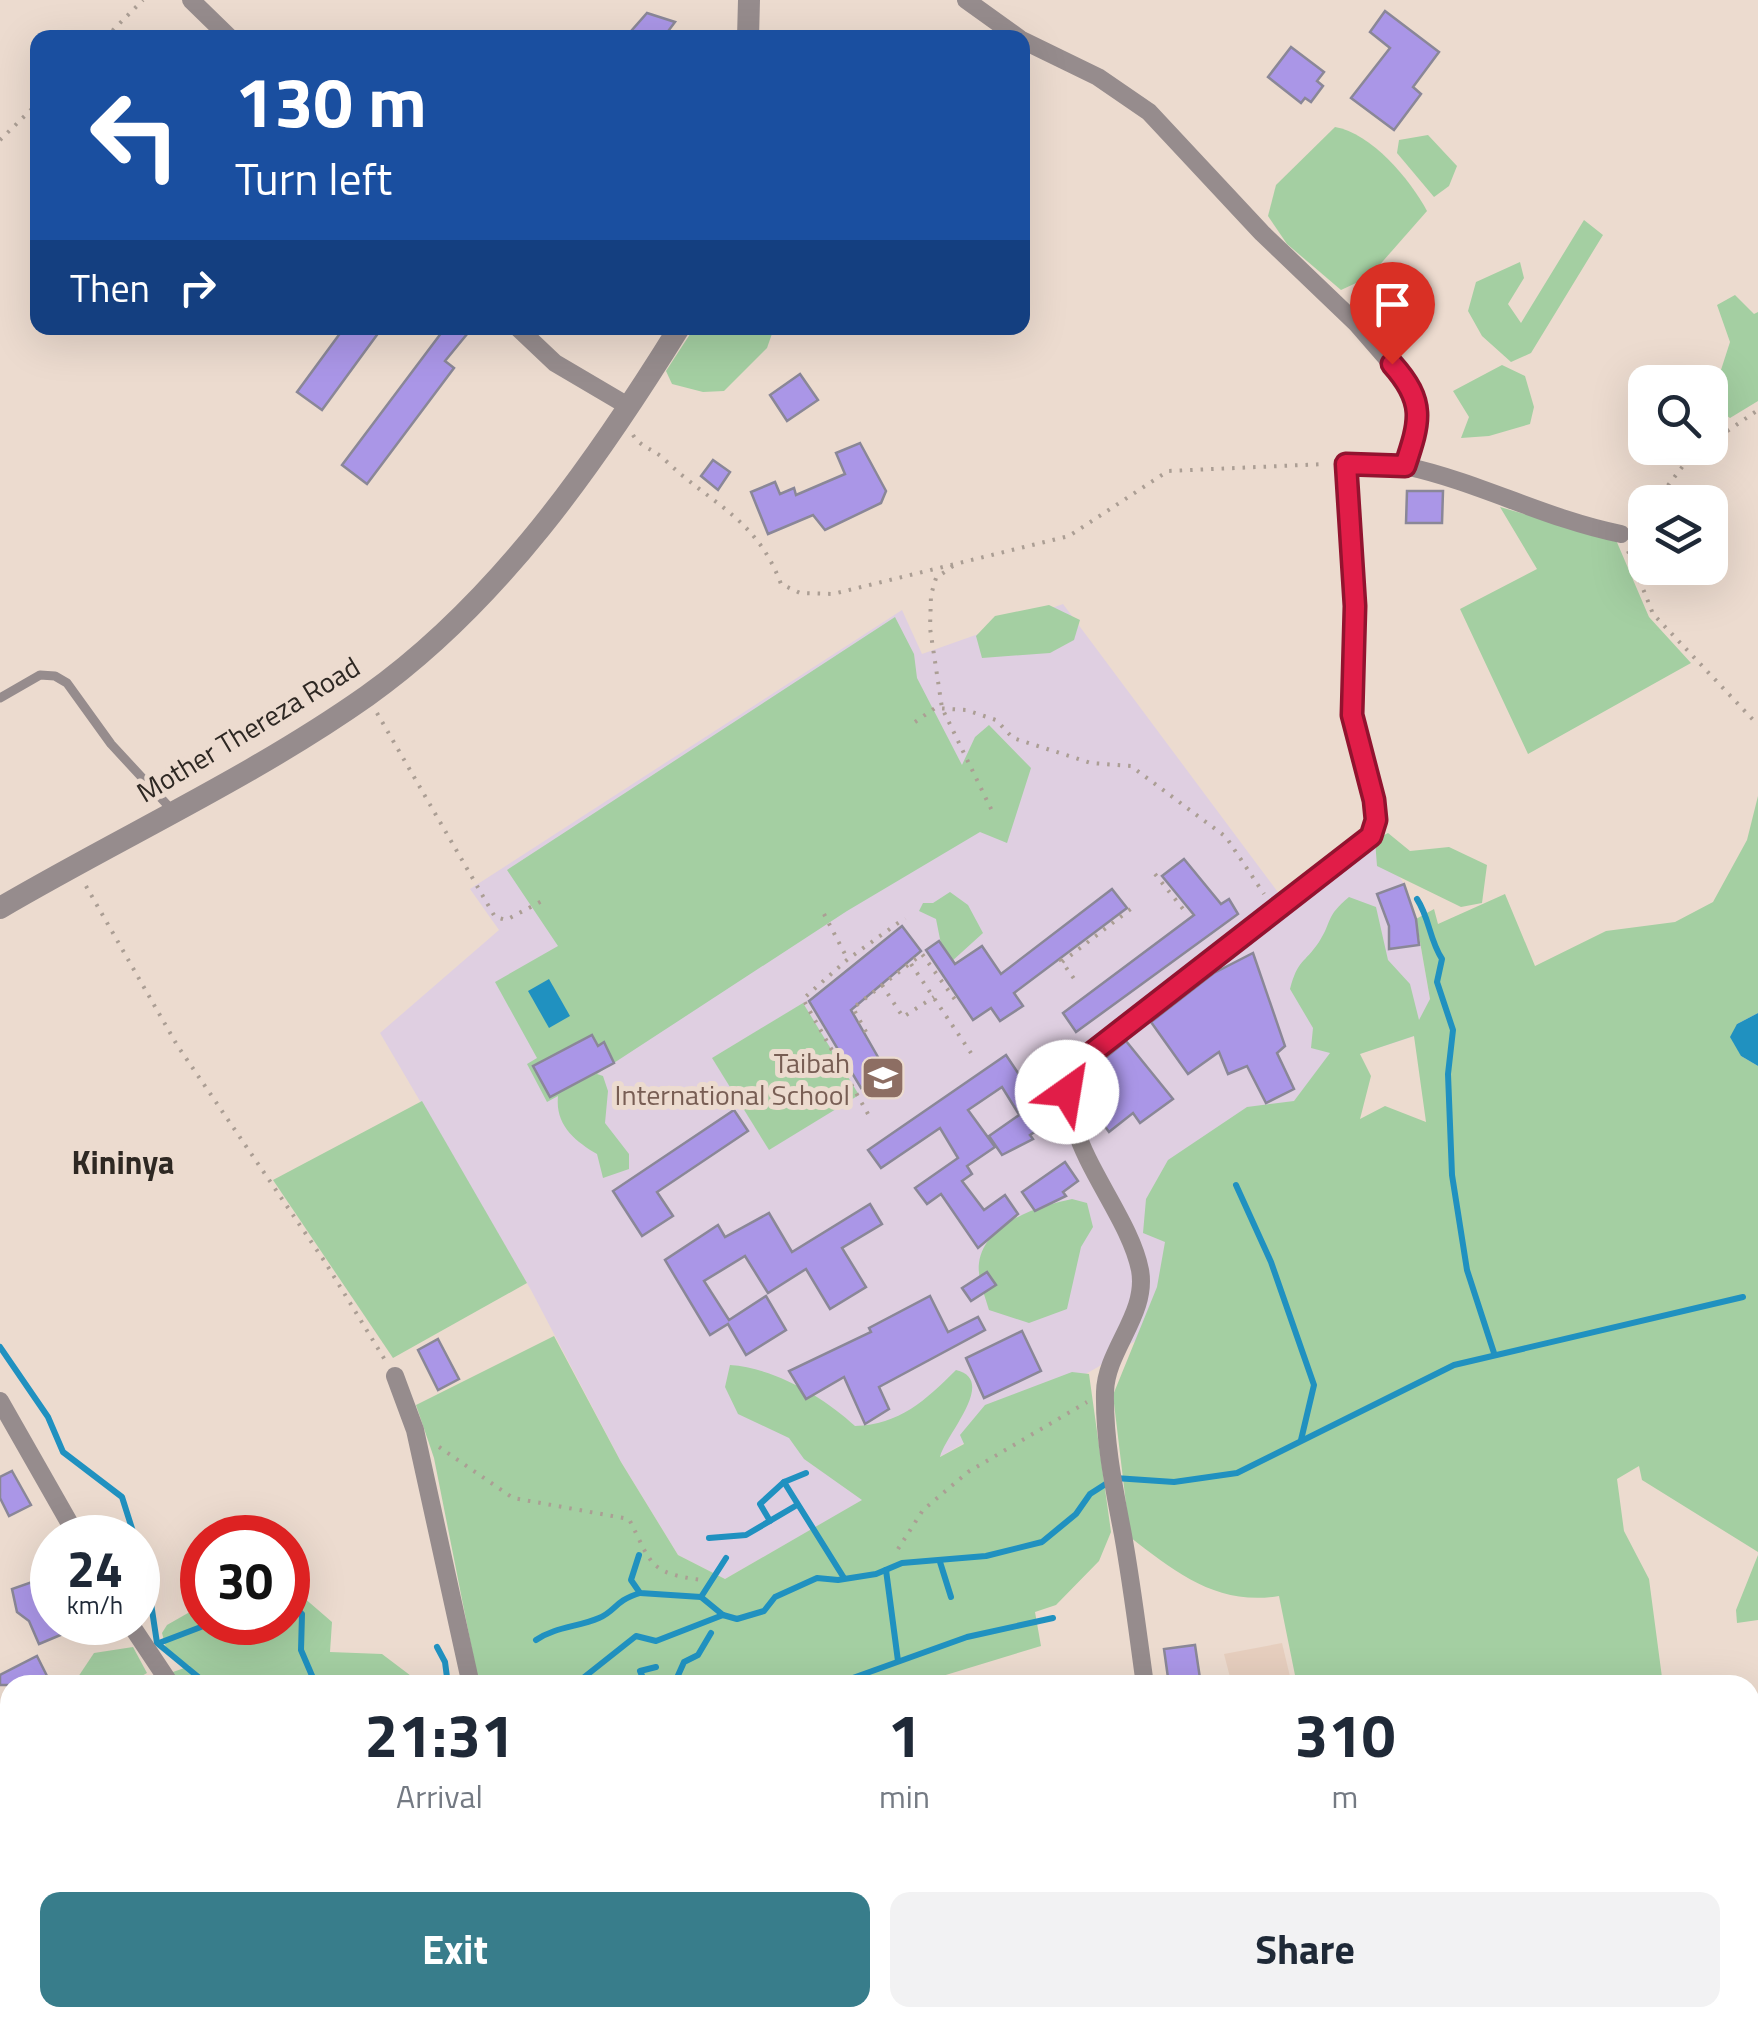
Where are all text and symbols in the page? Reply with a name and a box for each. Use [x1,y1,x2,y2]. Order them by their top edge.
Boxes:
text: 130 m [235,48,427,154]
icon: left [70,70,200,200]
text: Turn left [235,144,392,212]
text: Then [70,259,150,317]
icon: right [170,260,225,315]
pin [1350,262,1435,365]
icon: arrive [1365,277,1420,332]
map controls [1628,365,1728,585]
button: search [1628,365,1728,465]
button: layers [1628,485,1728,585]
street label: Mother Thereza Road [128,645,368,813]
position arrow [1015,1040,1119,1144]
place label: Taibah International School [615,1041,850,1116]
school or university icon: Taibah International School [860,1055,906,1101]
district label: Kininya [72,1138,174,1186]
speed limit sign: 30 [180,1515,310,1645]
text: 24 [67,1530,123,1606]
text: km/h [67,1586,123,1624]
text: 21:31 [365,1689,514,1780]
text: 1 [888,1689,921,1780]
text: 310 [1295,1689,1395,1780]
text: Arrival [396,1772,483,1820]
text: min [879,1772,930,1820]
text: m [1332,1772,1358,1820]
button: Exit [40,1892,870,2007]
button: Share [890,1892,1720,2007]

